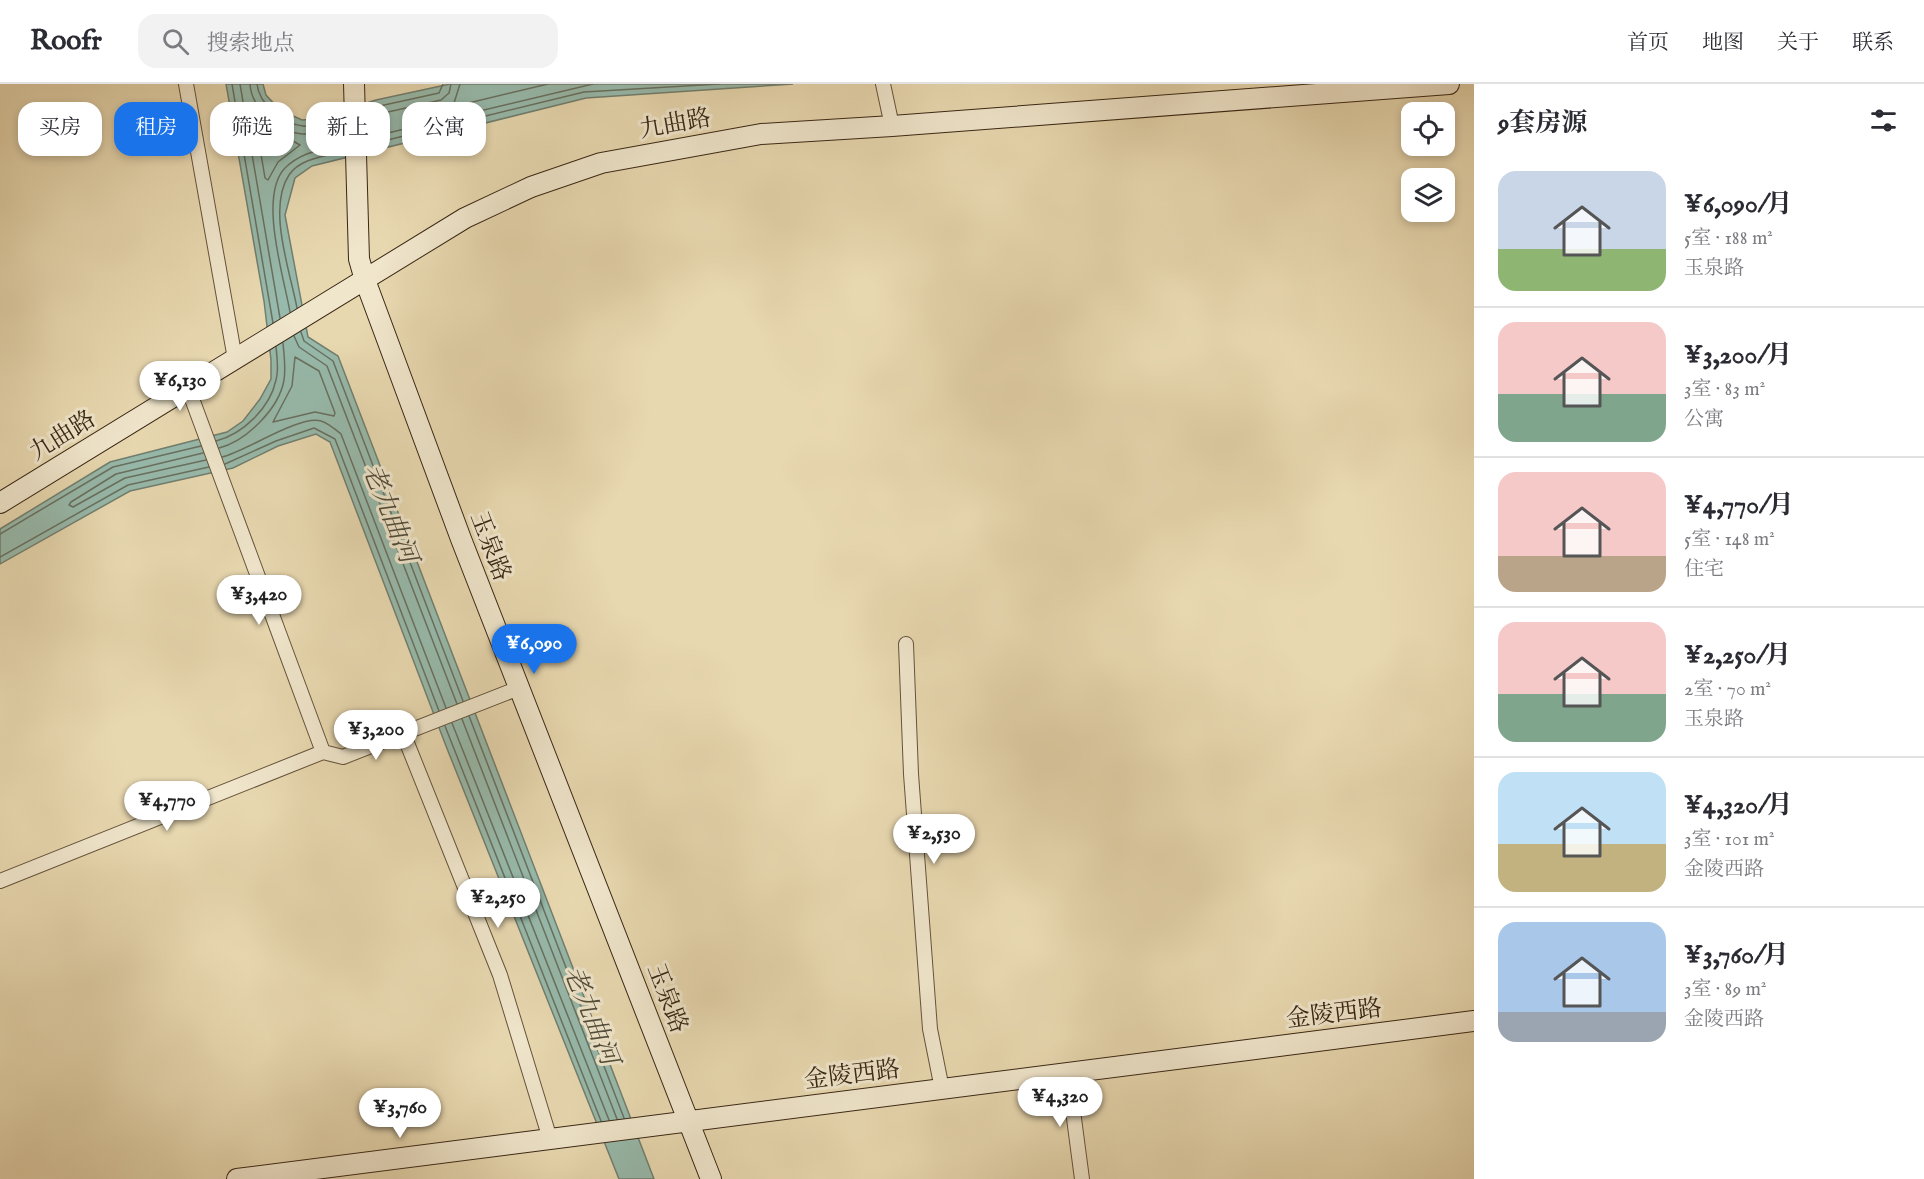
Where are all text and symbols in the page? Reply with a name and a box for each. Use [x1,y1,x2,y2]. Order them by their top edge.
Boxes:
search box [138,14,558,68]
text: Roofr [30,24,102,59]
icon: search [159,25,192,58]
text: 搜索地点 [207,30,295,58]
text: 首页 [1627,30,1669,57]
text: 地图 [1702,30,1744,57]
text: 关于 [1777,30,1819,57]
text: 联系 [1852,30,1894,57]
chip: 买房 [18,102,102,156]
chip: 租房 [114,102,198,156]
chip: 筛选 [210,102,294,156]
chip: 新上 [306,102,390,156]
chip: 公寓 [402,102,486,156]
map controls [1401,102,1455,222]
button: locate [1401,102,1455,156]
street label: 九曲路 [637,103,713,146]
icon: filters [1867,104,1900,137]
text: 9套房源 [1498,107,1587,140]
button: layers [1401,168,1455,222]
text: ¥6,090/月 [1684,188,1793,221]
icon: home [1546,195,1618,267]
text: 5室 · 188 m² [1684,226,1773,251]
text: 玉泉路 [1684,256,1744,281]
text: ¥3,200/月 [1684,339,1792,372]
icon: home [1546,346,1618,418]
pin: ¥6,130 [131,361,229,412]
text: ¥6,130 [153,368,207,393]
text: 3室 · 83 m² [1684,377,1765,402]
street label: 九曲路 [24,404,102,468]
text: 公寓 [1684,407,1724,432]
water label: 老九曲河 [355,459,426,572]
text: ¥4,770/月 [1684,489,1794,522]
icon: home [1546,496,1618,568]
street label: 玉泉路 [462,507,517,586]
text: 5室 · 148 m² [1684,527,1775,552]
text: 住宅 [1684,557,1724,582]
pin: ¥3,420 [210,575,308,626]
text: ¥3,420 [231,582,287,607]
pin: ¥6,090 [485,624,583,675]
text: ¥6,090 [506,631,562,656]
text: ¥2,250/月 [1684,639,1791,672]
icon: home [1546,646,1618,718]
text: 2室 · 70 m² [1684,677,1771,702]
text: 玉泉路 [1684,707,1744,732]
pin: ¥3,200 [327,710,425,761]
text: ¥3,200 [348,717,404,742]
pin: ¥4,770 [118,781,216,832]
text: ¥4,770 [138,788,196,813]
text: ¥4,320/月 [1684,789,1793,822]
icon: home [1546,796,1618,868]
pin: ¥2,530 [885,814,983,865]
text: ¥2,530 [907,821,961,846]
text: 3室 · 101 m² [1684,827,1775,852]
text: 金陵西路 [1684,857,1764,882]
pin: ¥2,250 [449,878,547,929]
text: ¥2,250 [470,885,526,910]
text: ¥3,760/月 [1684,939,1789,972]
icon: home [1546,946,1618,1018]
street label: 玉泉路 [639,959,694,1038]
water label: 老九曲河 [556,961,627,1074]
text: 3室 · 89 m² [1684,977,1767,1002]
street label: 金陵西路 [1285,993,1384,1036]
text: 金陵西路 [1684,1007,1764,1032]
street label: 金陵西路 [803,1054,902,1097]
pin: ¥4,320 [1011,1077,1109,1128]
text: ¥4,320 [1032,1084,1088,1109]
pin: ¥3,760 [351,1088,449,1139]
text: ¥3,760 [373,1095,427,1120]

